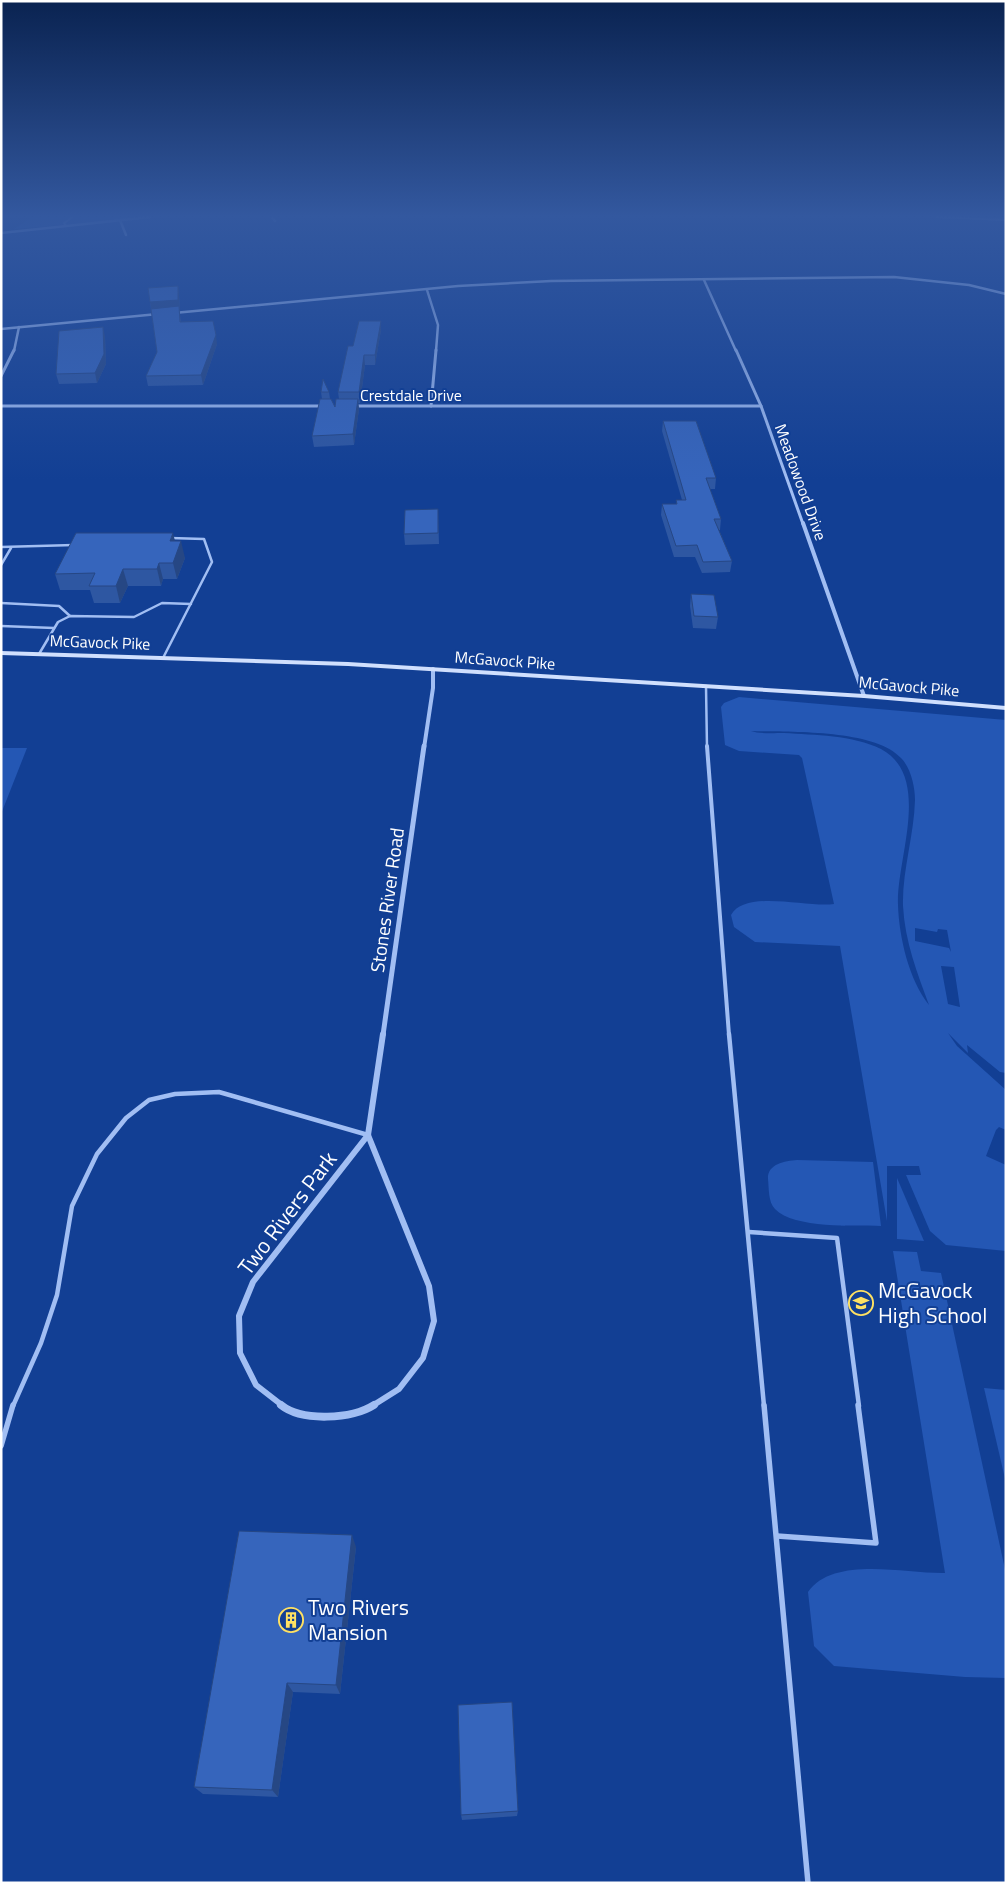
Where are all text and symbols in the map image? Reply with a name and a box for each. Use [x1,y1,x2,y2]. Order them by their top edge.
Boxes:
street label: Crestdale Drive [360,383,462,407]
street label: Meadowood Drive [769,420,833,544]
street label: McGavock Pike [49,628,151,656]
street label: McGavock Pike [454,645,556,675]
street label: McGavock Pike [858,670,960,702]
street label: Stones River Road [362,826,411,974]
street label: Two Rivers Park [229,1143,345,1282]
place label: McGavock High School [878,1273,987,1332]
school or university icon: McGavock High School [848,1290,874,1316]
place label: Two Rivers Mansion [308,1590,409,1649]
building icon: Two Rivers Mansion [278,1607,304,1633]

